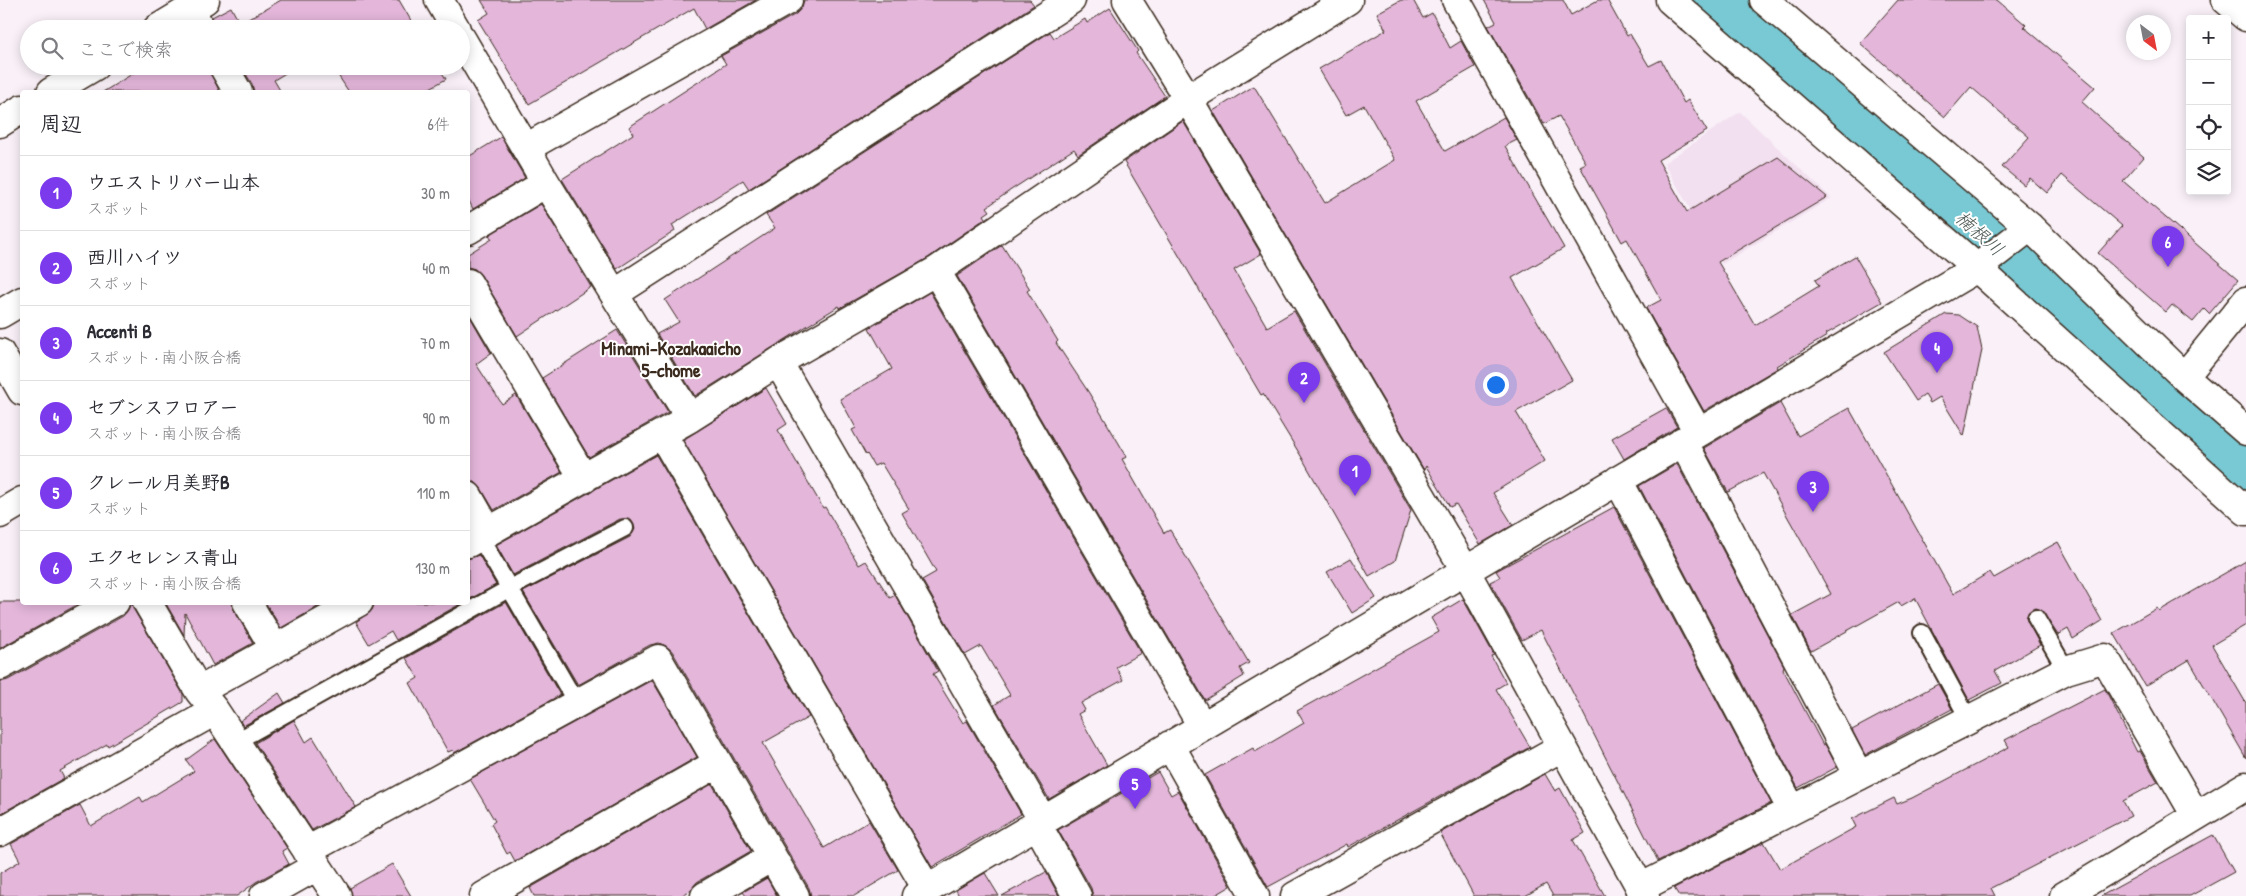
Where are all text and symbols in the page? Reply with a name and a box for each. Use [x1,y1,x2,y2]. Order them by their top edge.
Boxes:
north arrow [2126,15,2171,60]
map controls [2186,15,2231,195]
button: + [2186,15,2231,60]
search box [20,20,470,75]
icon: search [38,34,66,62]
text: ここで検索 [78,36,173,62]
button: − [2186,60,2231,105]
button: locate [2186,105,2231,150]
text: 周辺 [40,109,82,138]
text: 6件 [428,113,450,135]
button: layers [2186,150,2231,195]
text: ウエストリバー山本 [87,169,260,195]
text: 1 [53,182,59,204]
text: 30 m [421,182,450,204]
text: スポット [87,197,151,219]
water label: 楠根川 [1950,204,2010,262]
pin: 6 [2152,226,2184,267]
text: 西川ハイツ [87,244,182,270]
text: 2 [52,257,60,279]
text: 40 m [422,257,450,279]
text: スポット [87,272,151,294]
text: Accenti B [87,318,152,344]
text: 3 [52,332,60,354]
text: 70 m [420,332,450,354]
pin: 4 [1921,332,1953,373]
district label: Minami-Kozakaaicho 5-chome [601,335,741,383]
text: スポット · 南小阪合橋 [87,346,242,368]
pin: 2 [1288,362,1320,403]
your location [1483,372,1509,398]
text: セブンスフロアー [87,394,238,420]
text: 4 [53,407,59,429]
text: 90 m [422,407,450,429]
text: スポット · 南小阪合橋 [87,422,242,444]
pin: 1 [1339,455,1371,496]
text: クレール月美野B [87,469,230,495]
pin: 3 [1797,471,1829,512]
text: 5 [53,482,59,504]
text: 110 m [417,482,450,504]
text: スポット [87,497,151,519]
text: エクセレンス青山 [87,544,239,570]
text: 6 [53,557,59,579]
text: 130 m [415,557,450,579]
text: スポット · 南小阪合橋 [87,572,242,594]
pin: 5 [1119,768,1151,809]

